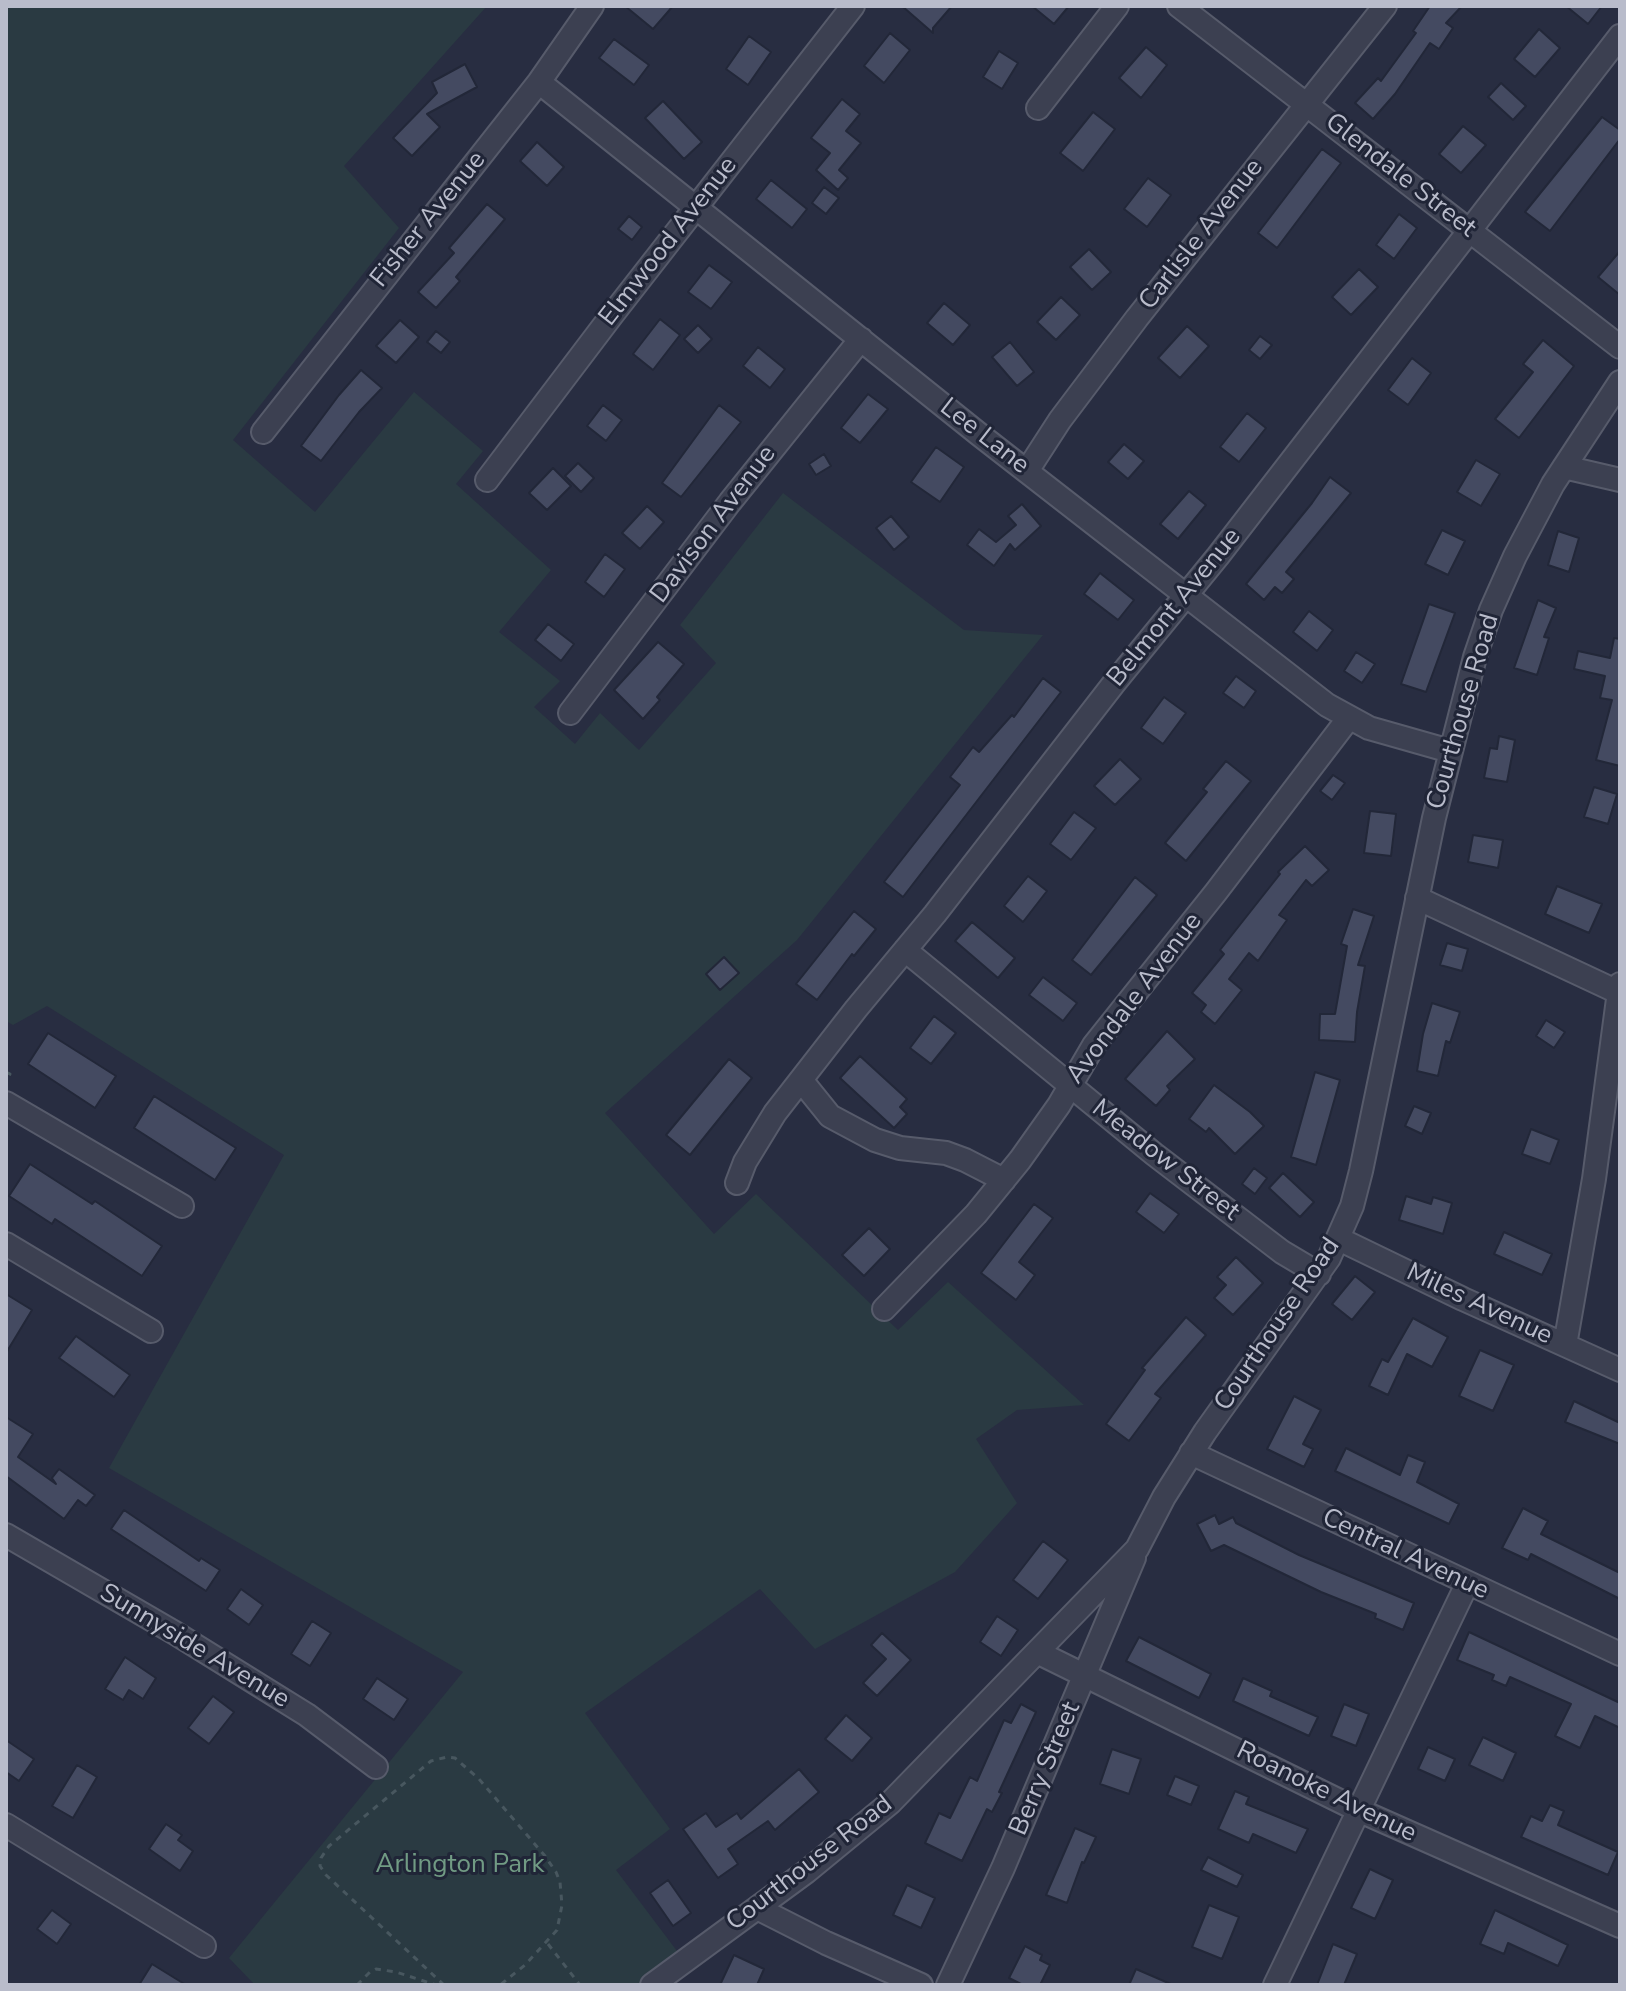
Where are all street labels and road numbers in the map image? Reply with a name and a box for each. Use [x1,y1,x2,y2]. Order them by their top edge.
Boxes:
street label: Glendale Street [1318,107,1482,245]
street label: Fisher Avenue [365,146,493,294]
street label: Elmwood Avenue [593,151,745,333]
street label: Carlisle Avenue [1133,153,1271,317]
street label: Lee Lane [933,392,1035,482]
street label: Davison Avenue [645,440,783,610]
street label: Belmont Avenue [1102,522,1248,694]
street label: Courthouse Road [1421,611,1507,813]
street label: Avondale Avenue [1060,907,1210,1091]
street label: Meadow Street [1085,1094,1245,1228]
street label: Courthouse Road [1209,1233,1347,1417]
street label: Miles Avenue [1401,1258,1557,1352]
street label: Central Avenue [1317,1503,1493,1607]
street label: Sunnyside Avenue [93,1578,295,1716]
street label: Berry Street [1004,1698,1088,1840]
street label: Roanoke Avenue [1231,1736,1421,1850]
street label: Courthouse Road [721,1790,899,1938]

